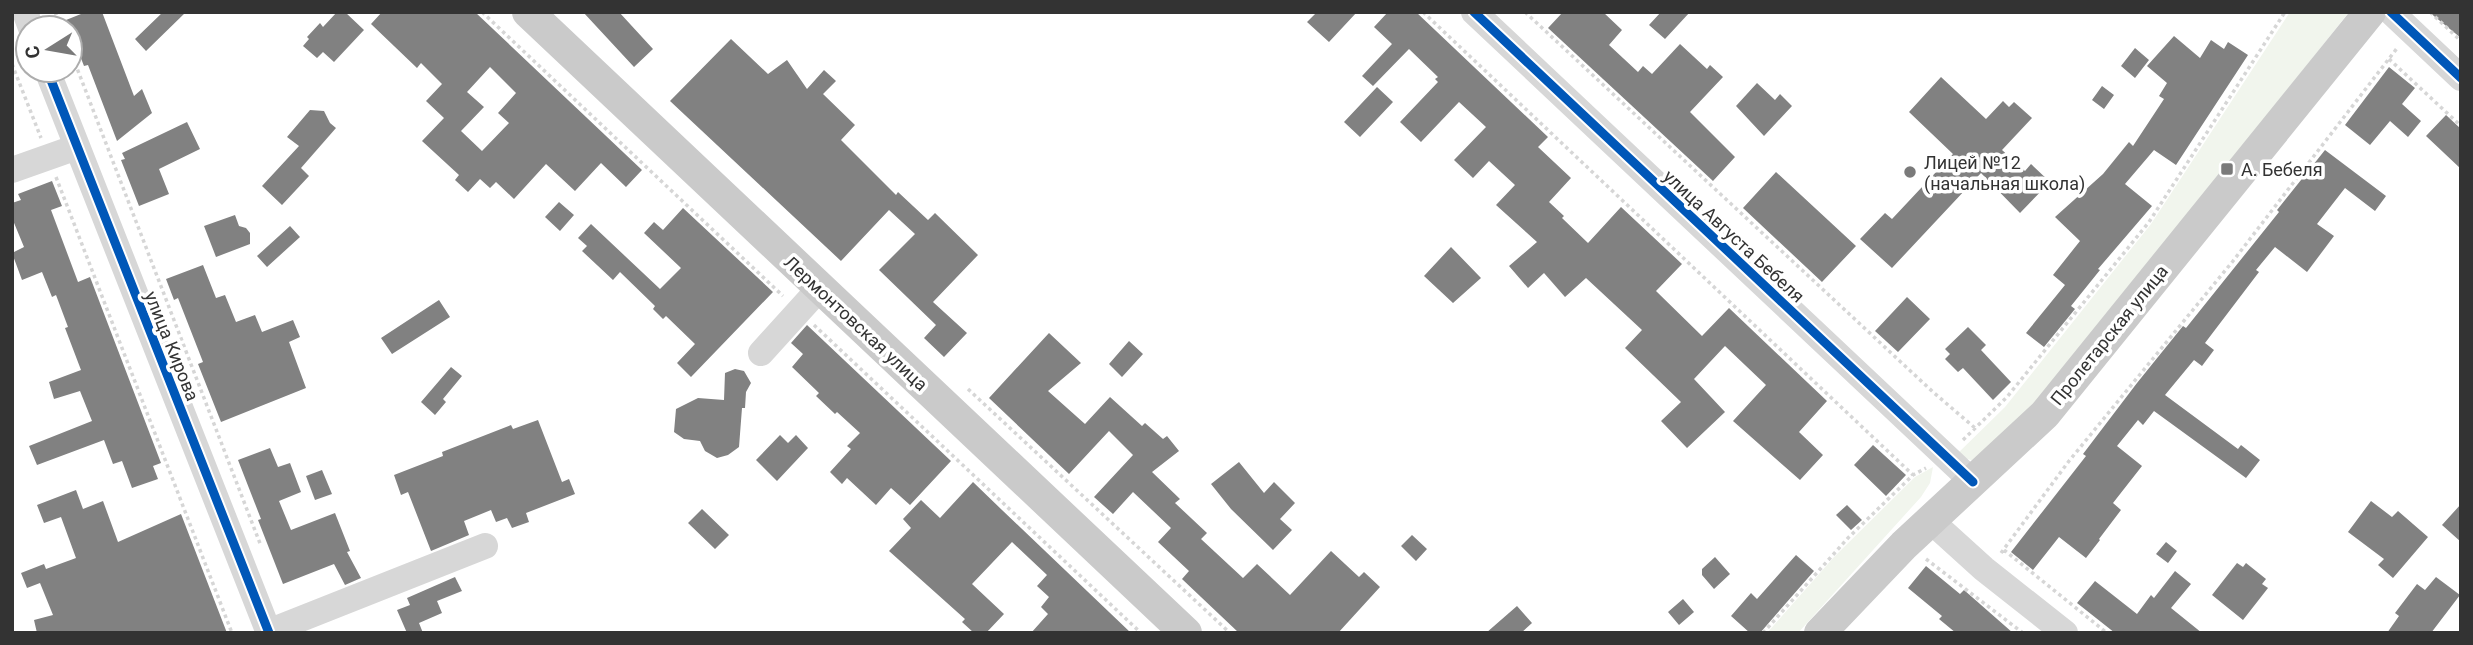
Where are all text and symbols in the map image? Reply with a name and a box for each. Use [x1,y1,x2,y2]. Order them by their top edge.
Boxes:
north arrow [14,14,84,84]
text: С [20,44,45,60]
place label: Лицей №12 (начальная школа) [1924,152,2085,195]
place label: А. Бебеля [2241,159,2323,180]
marker: А. Бебеля [2219,161,2235,177]
marker: Лицей №12 (начальная школа) [1902,164,1918,180]
street label: улица Августа Бебеля [1659,165,1809,307]
street label: Лермонтовская улица [780,251,932,395]
street label: Пролетарская улица [2046,261,2172,409]
street label: улица Кирова [141,288,203,404]

